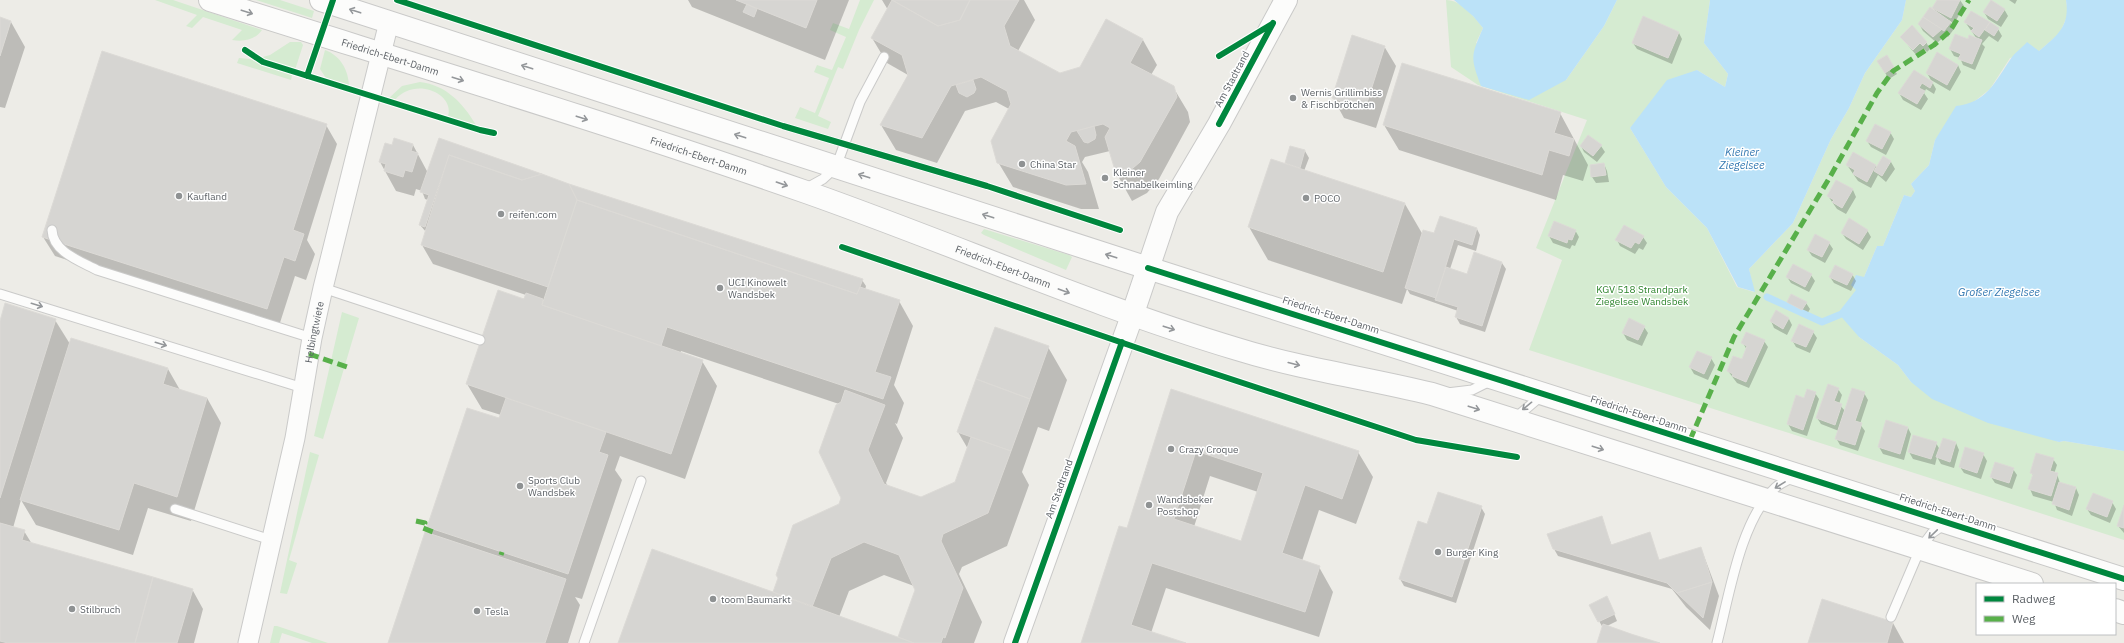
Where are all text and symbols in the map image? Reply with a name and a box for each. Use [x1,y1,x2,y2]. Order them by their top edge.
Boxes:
one-way arrow [349,7,362,14]
one-way arrow [241,9,254,16]
street label: Friedrich-Ebert-Damm [340,35,441,78]
street label: Am Stadtrand [1212,49,1252,109]
one-way arrow [521,62,533,70]
one-way arrow [452,76,465,83]
place label: Wernis Grillimbiss & Fischbrötchen [1301,86,1382,111]
marker: Wernis Grillimbiss & Fischbrötchen [1288,93,1298,103]
one-way arrow [576,115,589,122]
one-way arrow [734,132,747,139]
street label: Friedrich-Ebert-Damm [649,133,749,178]
water label: Kleiner Ziegelsee [1718,145,1765,172]
place label: China Star [1030,158,1076,171]
marker: China Star [1017,159,1027,169]
place label: Kleiner Schnabelkeimling [1113,166,1193,191]
one-way arrow [858,172,871,179]
marker: Kleiner Schnabelkeimling [1100,173,1110,183]
one-way arrow [775,181,788,188]
place label: Kaufland [187,190,227,203]
marker: Kaufland [174,191,184,201]
place label: POCO [1314,192,1340,205]
marker: POCO [1301,193,1311,203]
place label: reifen.com [509,208,557,221]
marker: reifen.com [496,209,506,219]
one-way arrow [981,212,994,219]
street label: Friedrich-Ebert-Damm [954,242,1053,291]
one-way arrow [1105,252,1118,259]
place label: UCI Kinowelt Wandsbek [728,276,787,301]
marker: UCI Kinowelt Wandsbek [715,283,725,293]
park label: KGV 518 Strandpark Ziegelsee Wandsbek [1596,283,1689,308]
water label: Großer Ziegelsee [1958,285,2040,299]
one-way arrow [1057,288,1069,296]
street label: Friedrich-Ebert-Damm [1281,293,1381,337]
street label: Helbingtwiete [301,299,327,364]
one-way arrow [31,302,44,309]
one-way arrow [1162,325,1175,332]
one-way arrow [155,341,168,348]
one-way arrow [1287,361,1300,368]
street label: Friedrich-Ebert-Damm [1589,392,1689,436]
one-way arrow [1522,402,1533,411]
one-way arrow [1468,405,1481,412]
place label: Crazy Croque [1179,443,1239,456]
marker: Crazy Croque [1166,444,1176,454]
one-way arrow [1592,444,1604,452]
street label: Am Stadtrand [1042,458,1076,520]
place label: Sports Club Wandsbek [528,474,580,499]
marker: Sports Club Wandsbek [515,481,525,491]
one-way arrow [1774,482,1786,490]
street label: Friedrich-Ebert-Damm [1898,490,1998,534]
place label: Wandsbeker Postshop [1157,493,1213,518]
marker: Wandsbeker Postshop [1144,500,1154,510]
one-way arrow [1928,529,1938,539]
place label: Burger King [1446,546,1499,559]
marker: Burger King [1433,547,1443,557]
legend [1976,583,2116,635]
text: Radweg [2012,591,2056,606]
place label: toom Baumarkt [721,593,791,606]
marker: toom Baumarkt [708,594,718,604]
place label: Stilbruch [80,603,120,616]
marker: Stilbruch [67,604,77,614]
place label: Tesla [485,605,509,618]
marker: Tesla [472,606,482,616]
text: Weg [2012,611,2036,626]

